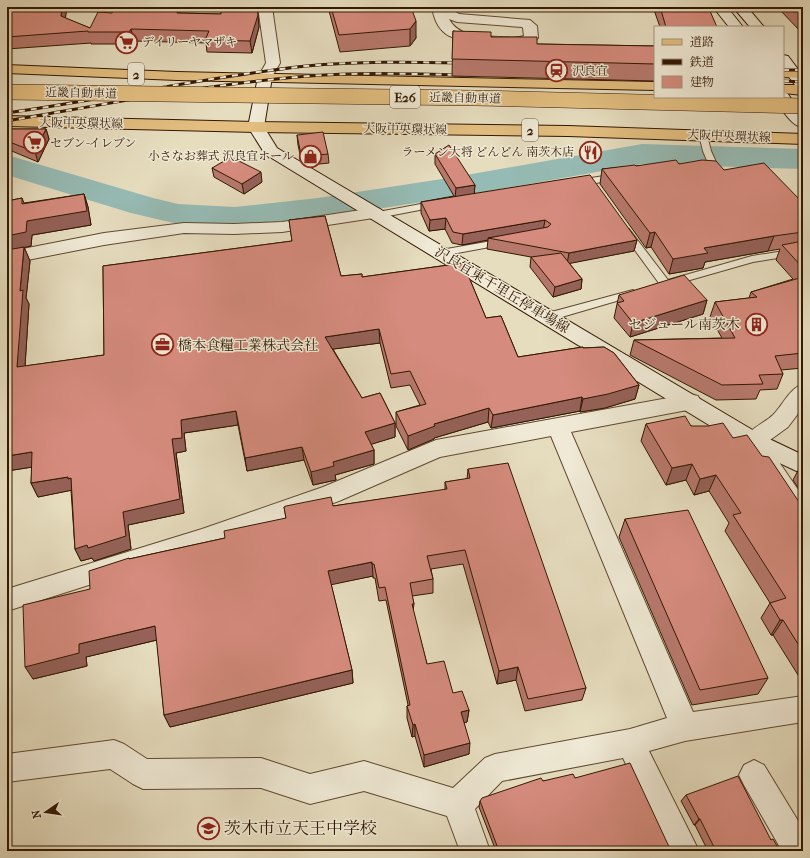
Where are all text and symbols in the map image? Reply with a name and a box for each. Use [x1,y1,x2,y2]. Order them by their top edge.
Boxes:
legend [654,26,784,98]
supermarket icon: デイリーヤマザキ [114,29,140,55]
place label: デイリーヤマザキ [142,35,237,49]
text: 道路 [690,35,714,49]
text: 鉄道 [689,55,714,69]
station icon: 沢良宜 [544,58,570,84]
road number: 2 [128,63,144,85]
place label: 沢良宜 [572,64,608,78]
text: 建物 [690,75,714,89]
street label: 近畿自動車道 [45,85,117,101]
road number: E26 [390,86,420,108]
street label: 近畿自動車道 [429,90,501,106]
street label: 大阪中央環状線 [39,115,123,131]
road number: 2 [522,119,538,141]
street label: 大阪中央環状線 [363,121,447,137]
street label: 大阪中央環状線 [687,128,771,144]
supermarket icon: セブン-イレブン [22,130,48,156]
place label: セブン-イレブン [50,136,136,150]
restaurant icon: ラーメン大将 どんどん 南茨木店 [577,139,603,165]
shop icon: 小さなお葬式 沢良宜ホール [297,143,323,169]
place label: ラーメン大将 どんどん 南茨木店 [401,145,574,159]
place label: 小さなお葬式 沢良宜ホール [148,149,294,163]
street label: 沢良宜東千里丘停車場線 [432,243,572,337]
building icon: セジュール南茨木 [743,311,769,337]
place label: セジュール南茨木 [629,316,740,333]
office icon: 橋本食糧工業株式会社 [149,332,175,358]
place label: 橋本食糧工業株式会社 [178,337,318,354]
north arrow [26,792,66,832]
text: N [29,808,44,820]
school or university icon: 茨木市立天王中学校 [195,815,221,841]
place label: 茨木市立天王中学校 [224,818,377,838]

